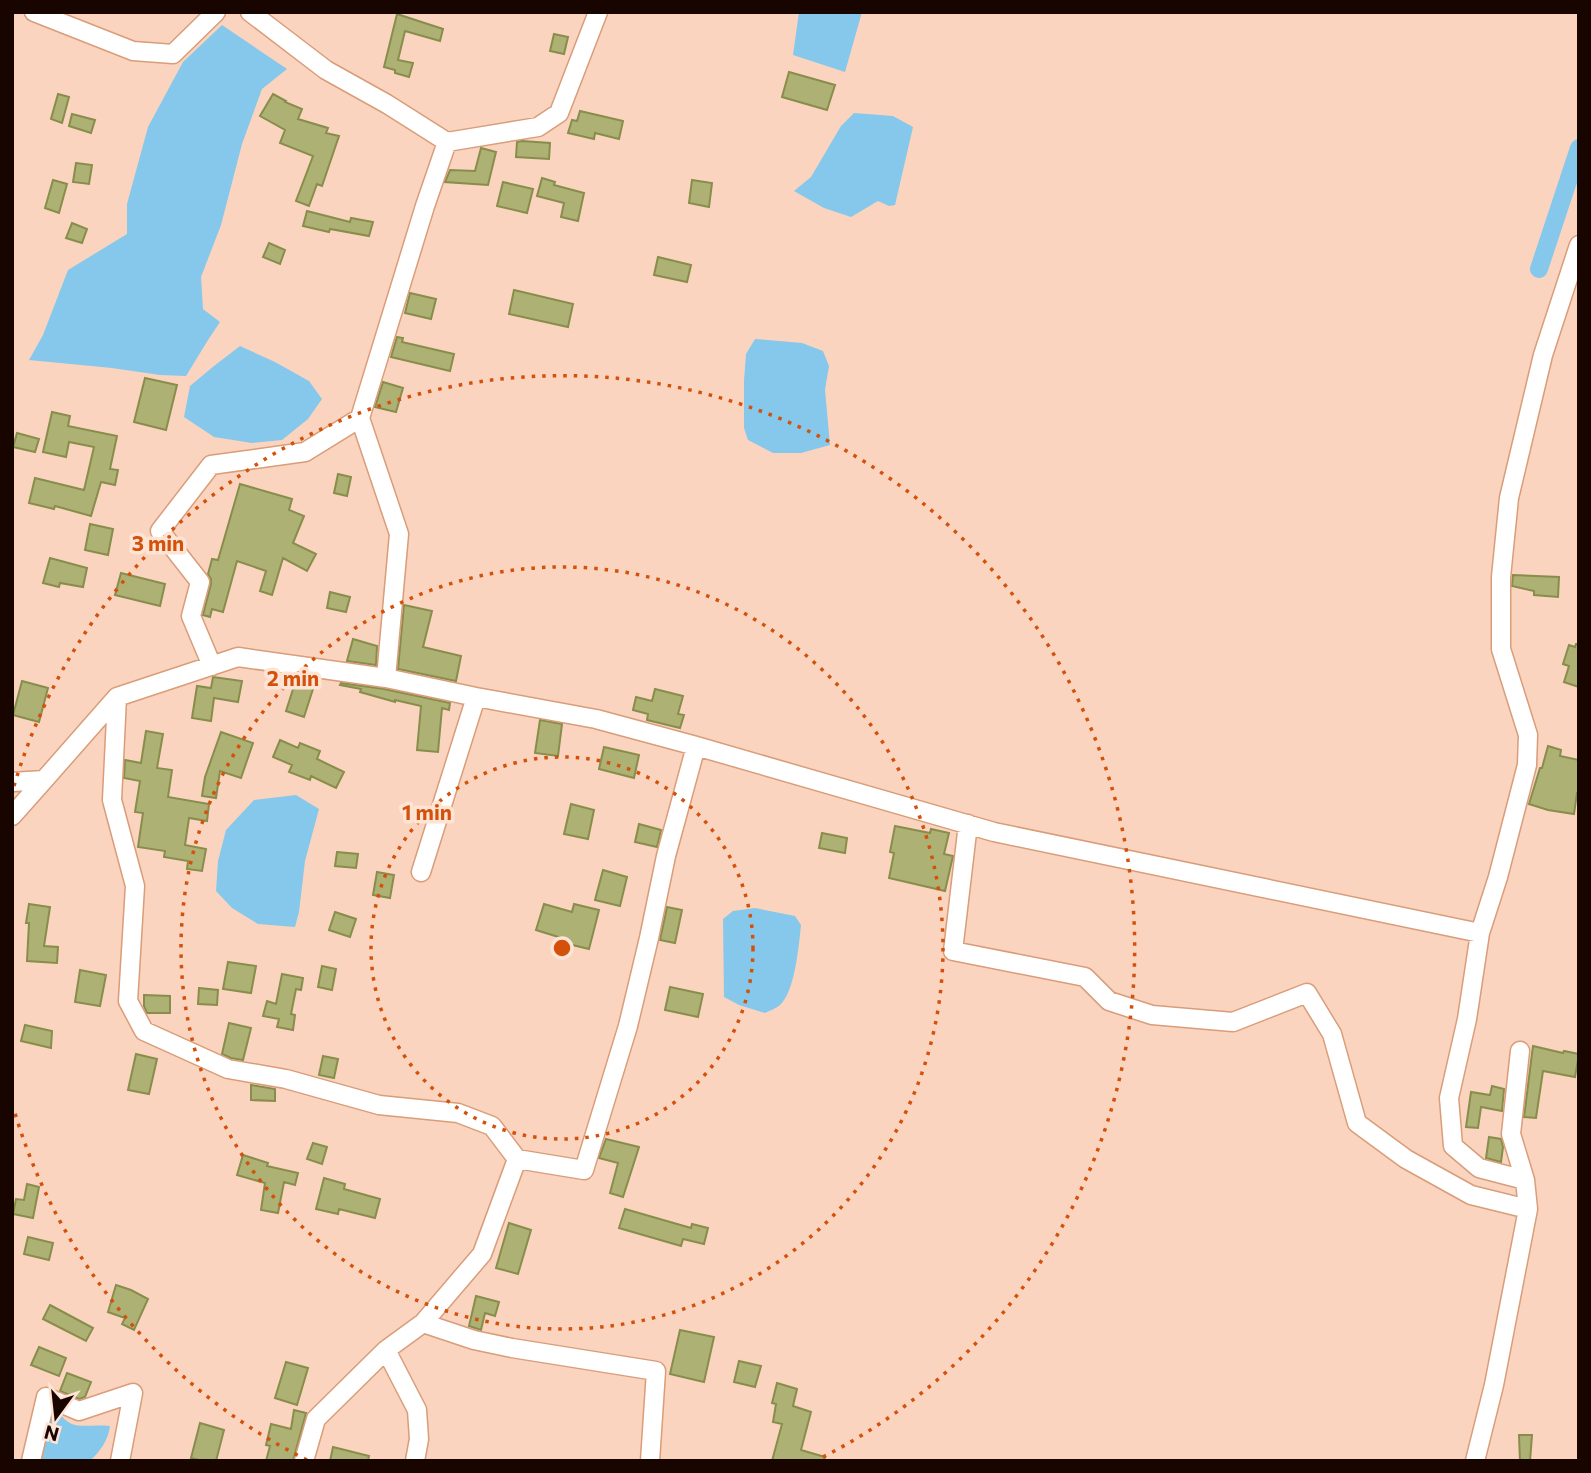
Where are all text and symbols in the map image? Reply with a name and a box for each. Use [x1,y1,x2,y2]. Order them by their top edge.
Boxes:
text: 3 min [132,530,184,555]
text: 2 min [267,665,319,690]
text: 1 min [402,799,452,824]
centre of rings [550,936,574,960]
north arrow [21,1382,91,1452]
text: N [42,1421,61,1447]

